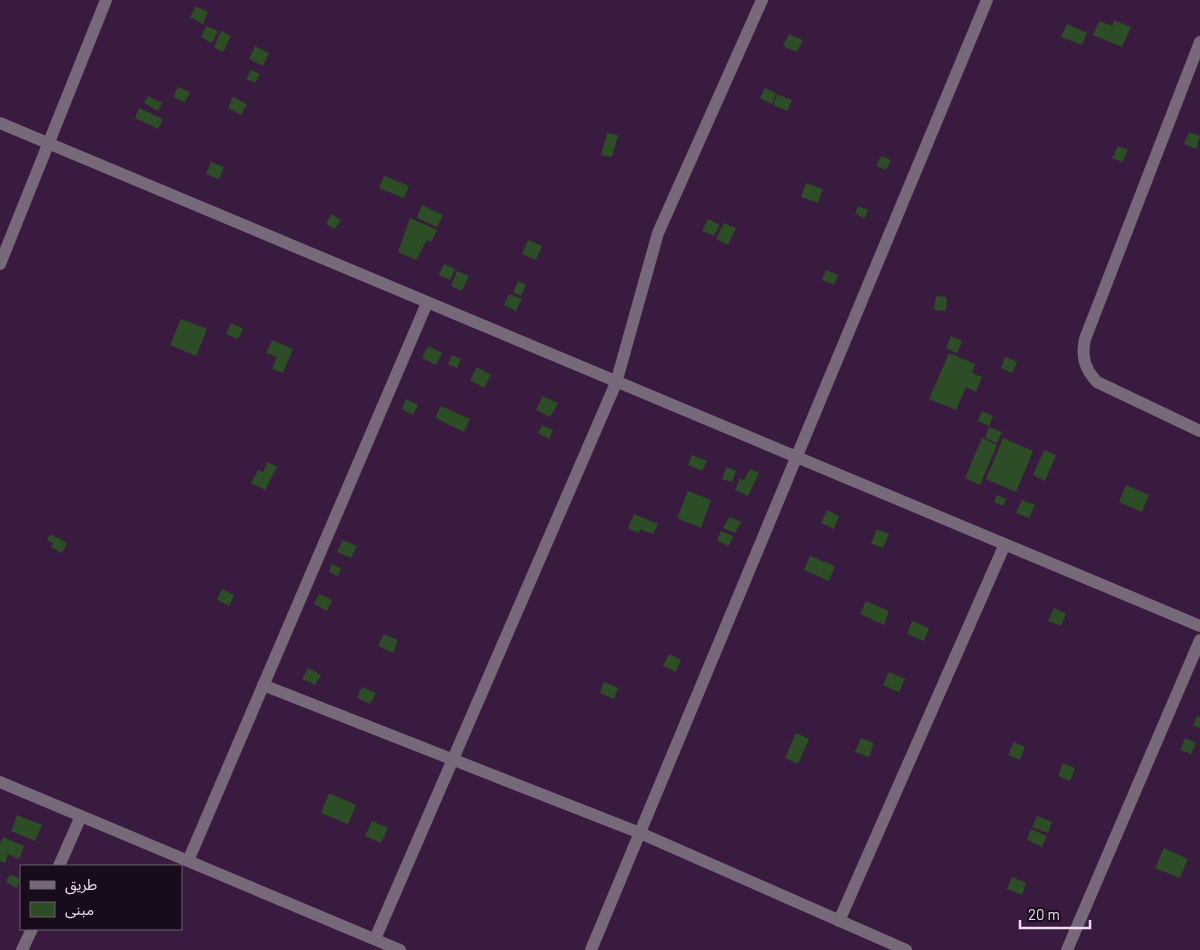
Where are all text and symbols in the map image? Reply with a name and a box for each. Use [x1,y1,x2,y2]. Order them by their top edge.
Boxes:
legend [20,865,182,930]
text: طريق [65,875,97,895]
scale bar [1020,898,1090,930]
text: مبنى [65,900,94,919]
text: 20 m [1028,905,1060,923]

